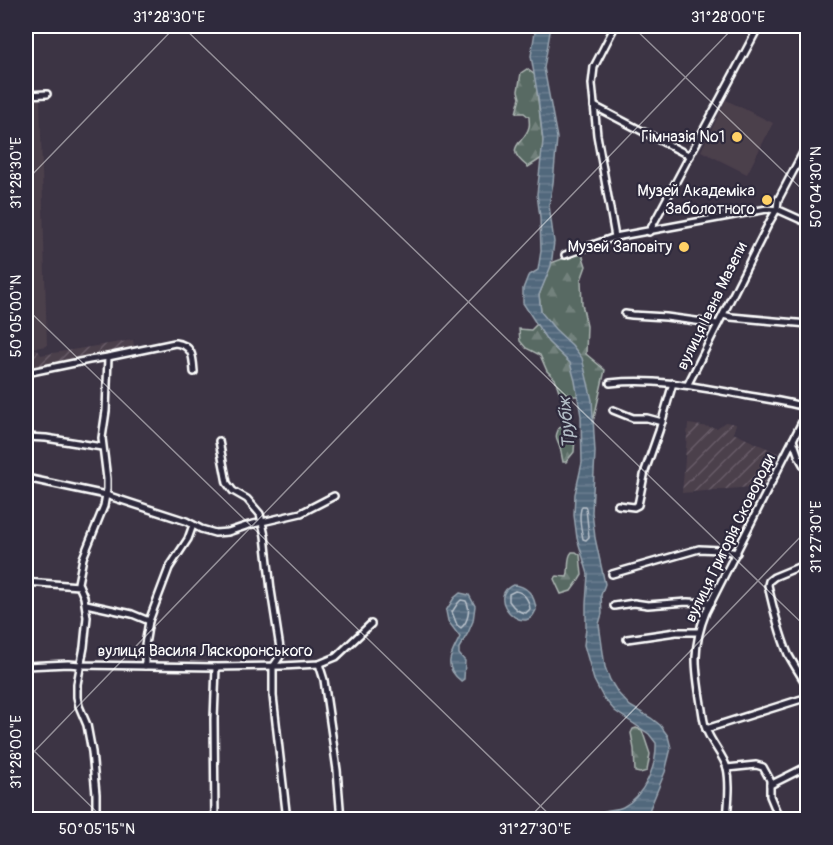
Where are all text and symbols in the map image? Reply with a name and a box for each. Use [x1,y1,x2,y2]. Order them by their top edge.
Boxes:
text: 31°28'30"E [133,8,205,27]
text: 31°28'00"E [691,8,765,27]
place label: Гімназія №1 [641,127,725,147]
marker: Гімназія №1 [730,130,744,144]
text: 31°28'30"E [7,137,26,209]
text: 50°04'30"N [807,146,826,228]
place label: Музей Академіка Заболотного [637,181,755,219]
marker: Музей Академіка Заболотного [760,193,774,207]
place label: Музей Заповіту [568,237,672,257]
street label: вулиця Івана Мазепи [672,239,752,373]
marker: Музей Заповіту [677,240,691,254]
text: 50°05'00"N [7,274,26,358]
water label: Трубіж [553,394,581,450]
street label: вулиця Григорія Сковороди [680,450,780,626]
text: 31°27'30"E [807,501,826,573]
street label: вулиця Василя Ляскоронського [97,641,313,661]
text: 31°28'00"E [7,715,26,789]
text: 50°05'15"N [59,820,135,839]
text: 31°27'30"E [499,820,571,839]

